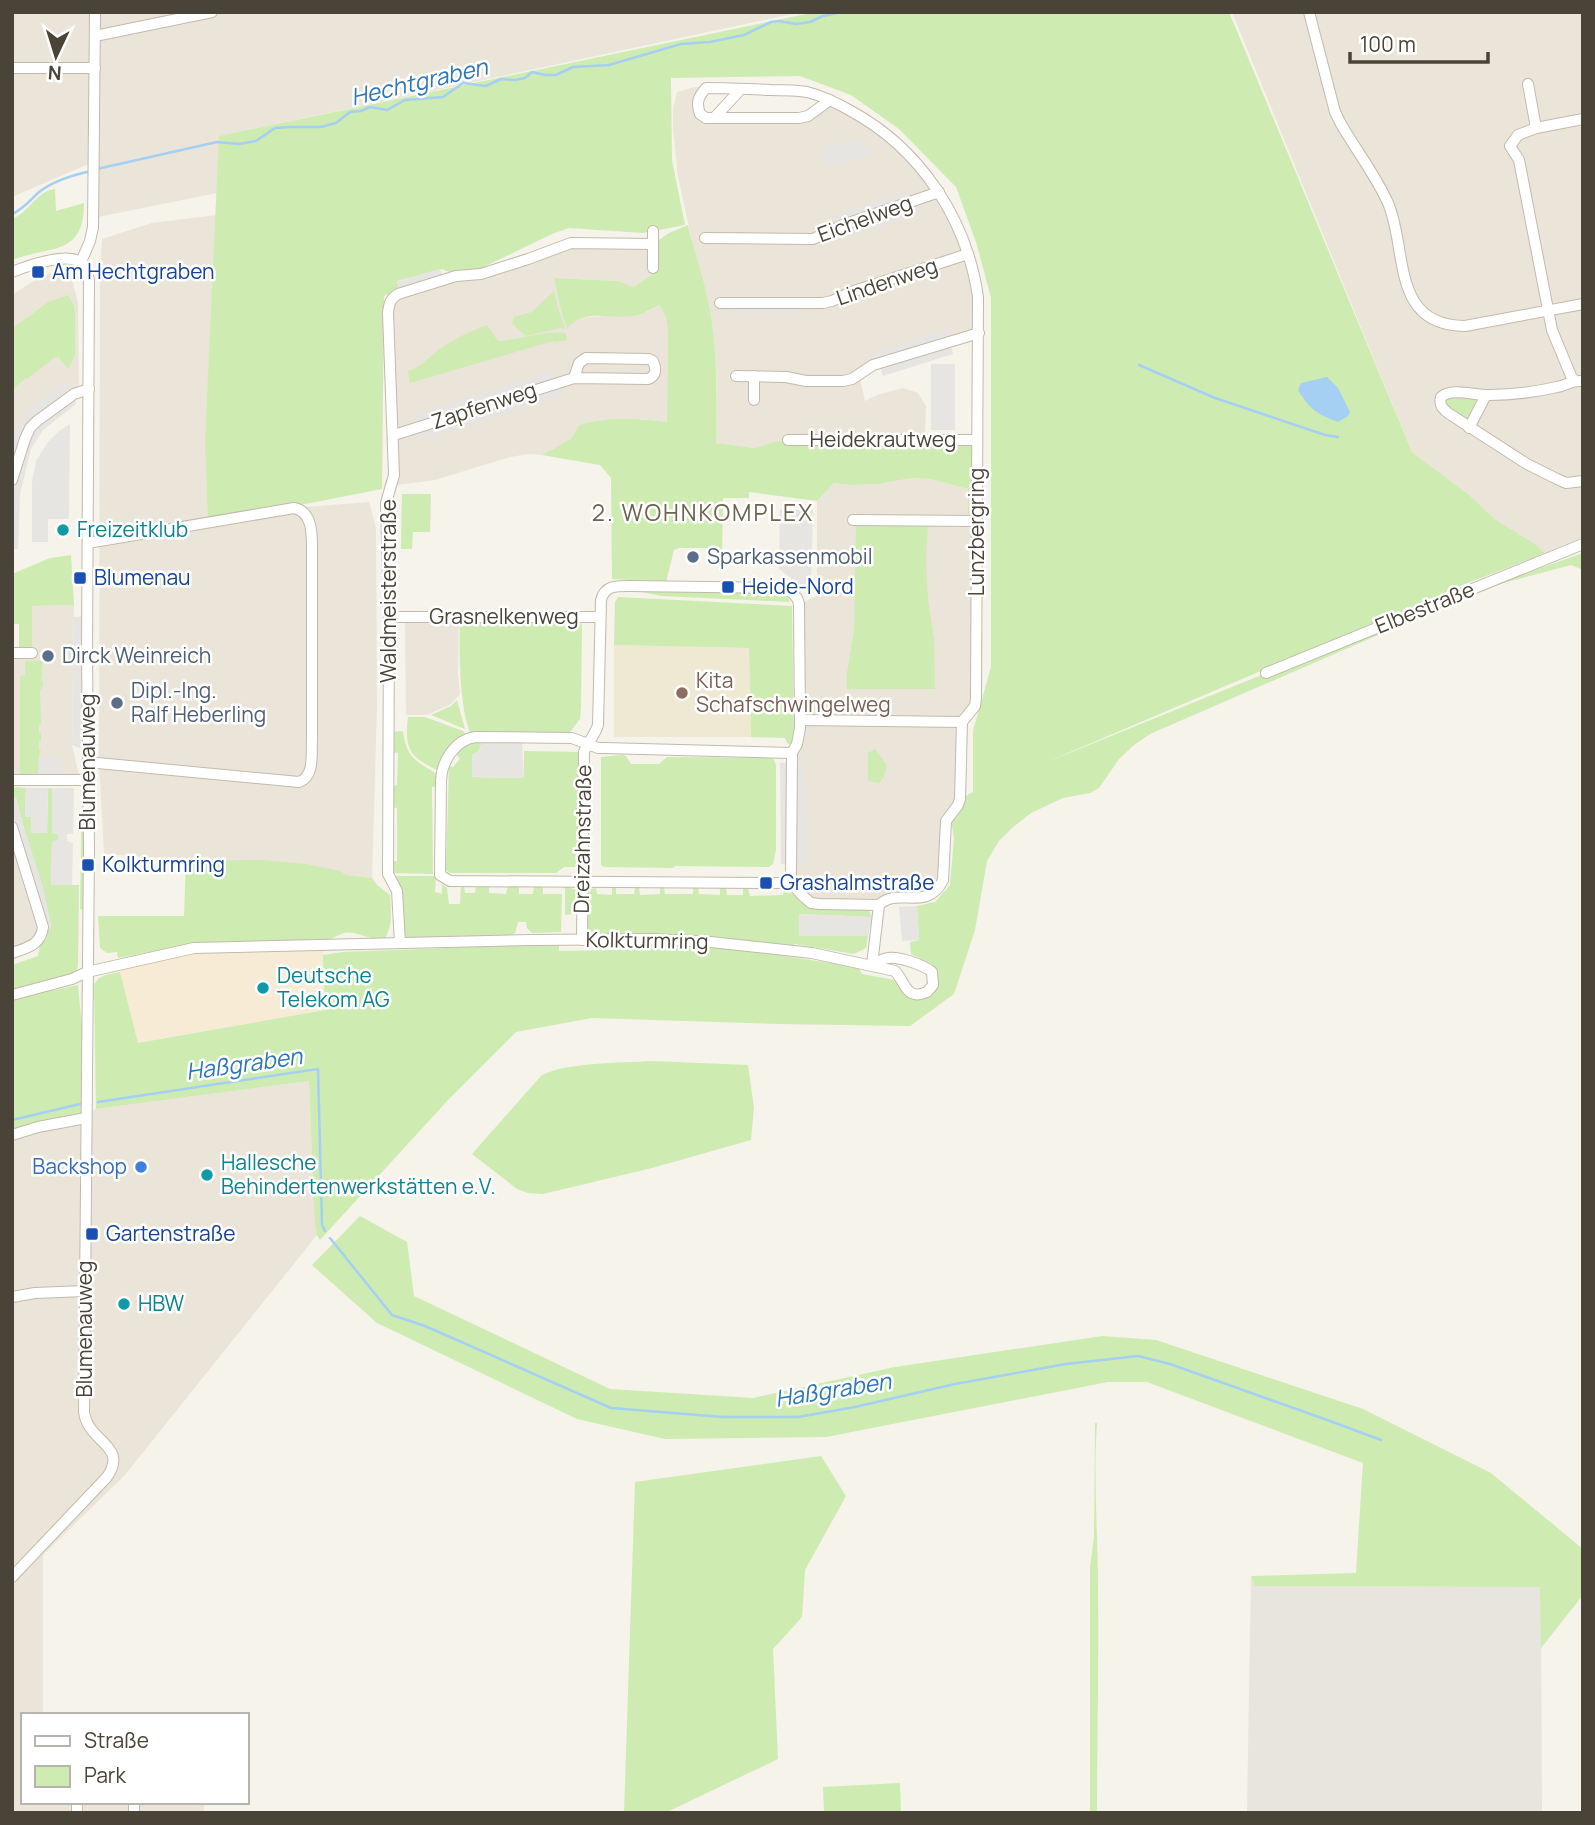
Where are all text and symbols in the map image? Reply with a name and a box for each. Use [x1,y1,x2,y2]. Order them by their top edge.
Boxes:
north arrow [21,21,91,91]
scale bar [1350,21,1488,65]
text: 100 m [1360,30,1416,58]
water label: Hechtgraben [347,49,492,112]
text: N [47,60,63,86]
street label: Eichelweg [814,188,916,248]
street label: Lindenweg [832,251,941,311]
place label: Am Hechtgraben [52,257,215,285]
marker: Am Hechtgraben [30,264,46,280]
street label: Zapfenweg [428,375,540,435]
street label: Heidekrautweg [810,425,956,453]
street label: Lunzbergring [962,468,990,596]
district label: 2. WOHNKOMPLEX [592,496,814,528]
street label: Waldmeisterstraße [374,499,402,683]
place label: Freizeitklub [77,515,188,543]
marker: Freizeitklub [55,522,71,538]
place label: Sparkassenmobil [707,542,873,570]
marker: Sparkassenmobil [685,549,701,565]
place label: Blumenau [94,563,191,591]
marker: Blumenau [72,570,88,586]
place label: Heide-Nord [742,572,854,600]
street label: Elbestraße [1371,574,1478,640]
marker: Heide-Nord [720,579,736,595]
street label: Grasnelkenweg [429,602,579,630]
place label: Dirck Weinreich [62,641,211,669]
marker: Dirck Weinreich [40,648,56,664]
place label: Kita Schafschwingelweg [696,666,891,718]
place label: Dipl.-Ing. Ralf Heberling [131,676,266,728]
marker: Kita Schafschwingelweg [674,685,690,701]
street label: Blumenauweg [73,694,101,830]
marker: Dipl.-Ing. Ralf Heberling [109,695,125,711]
street label: Dreizahnstraße [567,764,597,914]
place label: Kolkturmring [102,850,225,878]
marker: Kolkturmring [80,857,96,873]
place label: Grashalmstraße [780,868,935,896]
marker: Grashalmstraße [758,875,774,891]
street label: Kolkturmring [585,925,709,955]
place label: Deutsche Telekom AG [277,961,390,1013]
marker: Deutsche Telekom AG [255,980,271,996]
water label: Haßgraben [184,1039,305,1087]
place label: Hallesche Behindertenwerkstätten e.V. [221,1148,496,1200]
place label: Backshop [32,1152,127,1180]
marker: Backshop [133,1159,149,1175]
marker: Hallesche Behindertenwerkstätten e.V. [199,1167,215,1183]
place label: Gartenstraße [106,1219,236,1247]
marker: Gartenstraße [84,1226,100,1242]
street label: Blumenauweg [70,1261,98,1397]
place label: HBW [138,1289,185,1317]
marker: HBW [116,1296,132,1312]
water label: Haßgraben [773,1364,894,1414]
legend [21,1713,248,1804]
text: Straße [84,1726,149,1754]
text: Park [84,1761,126,1789]

